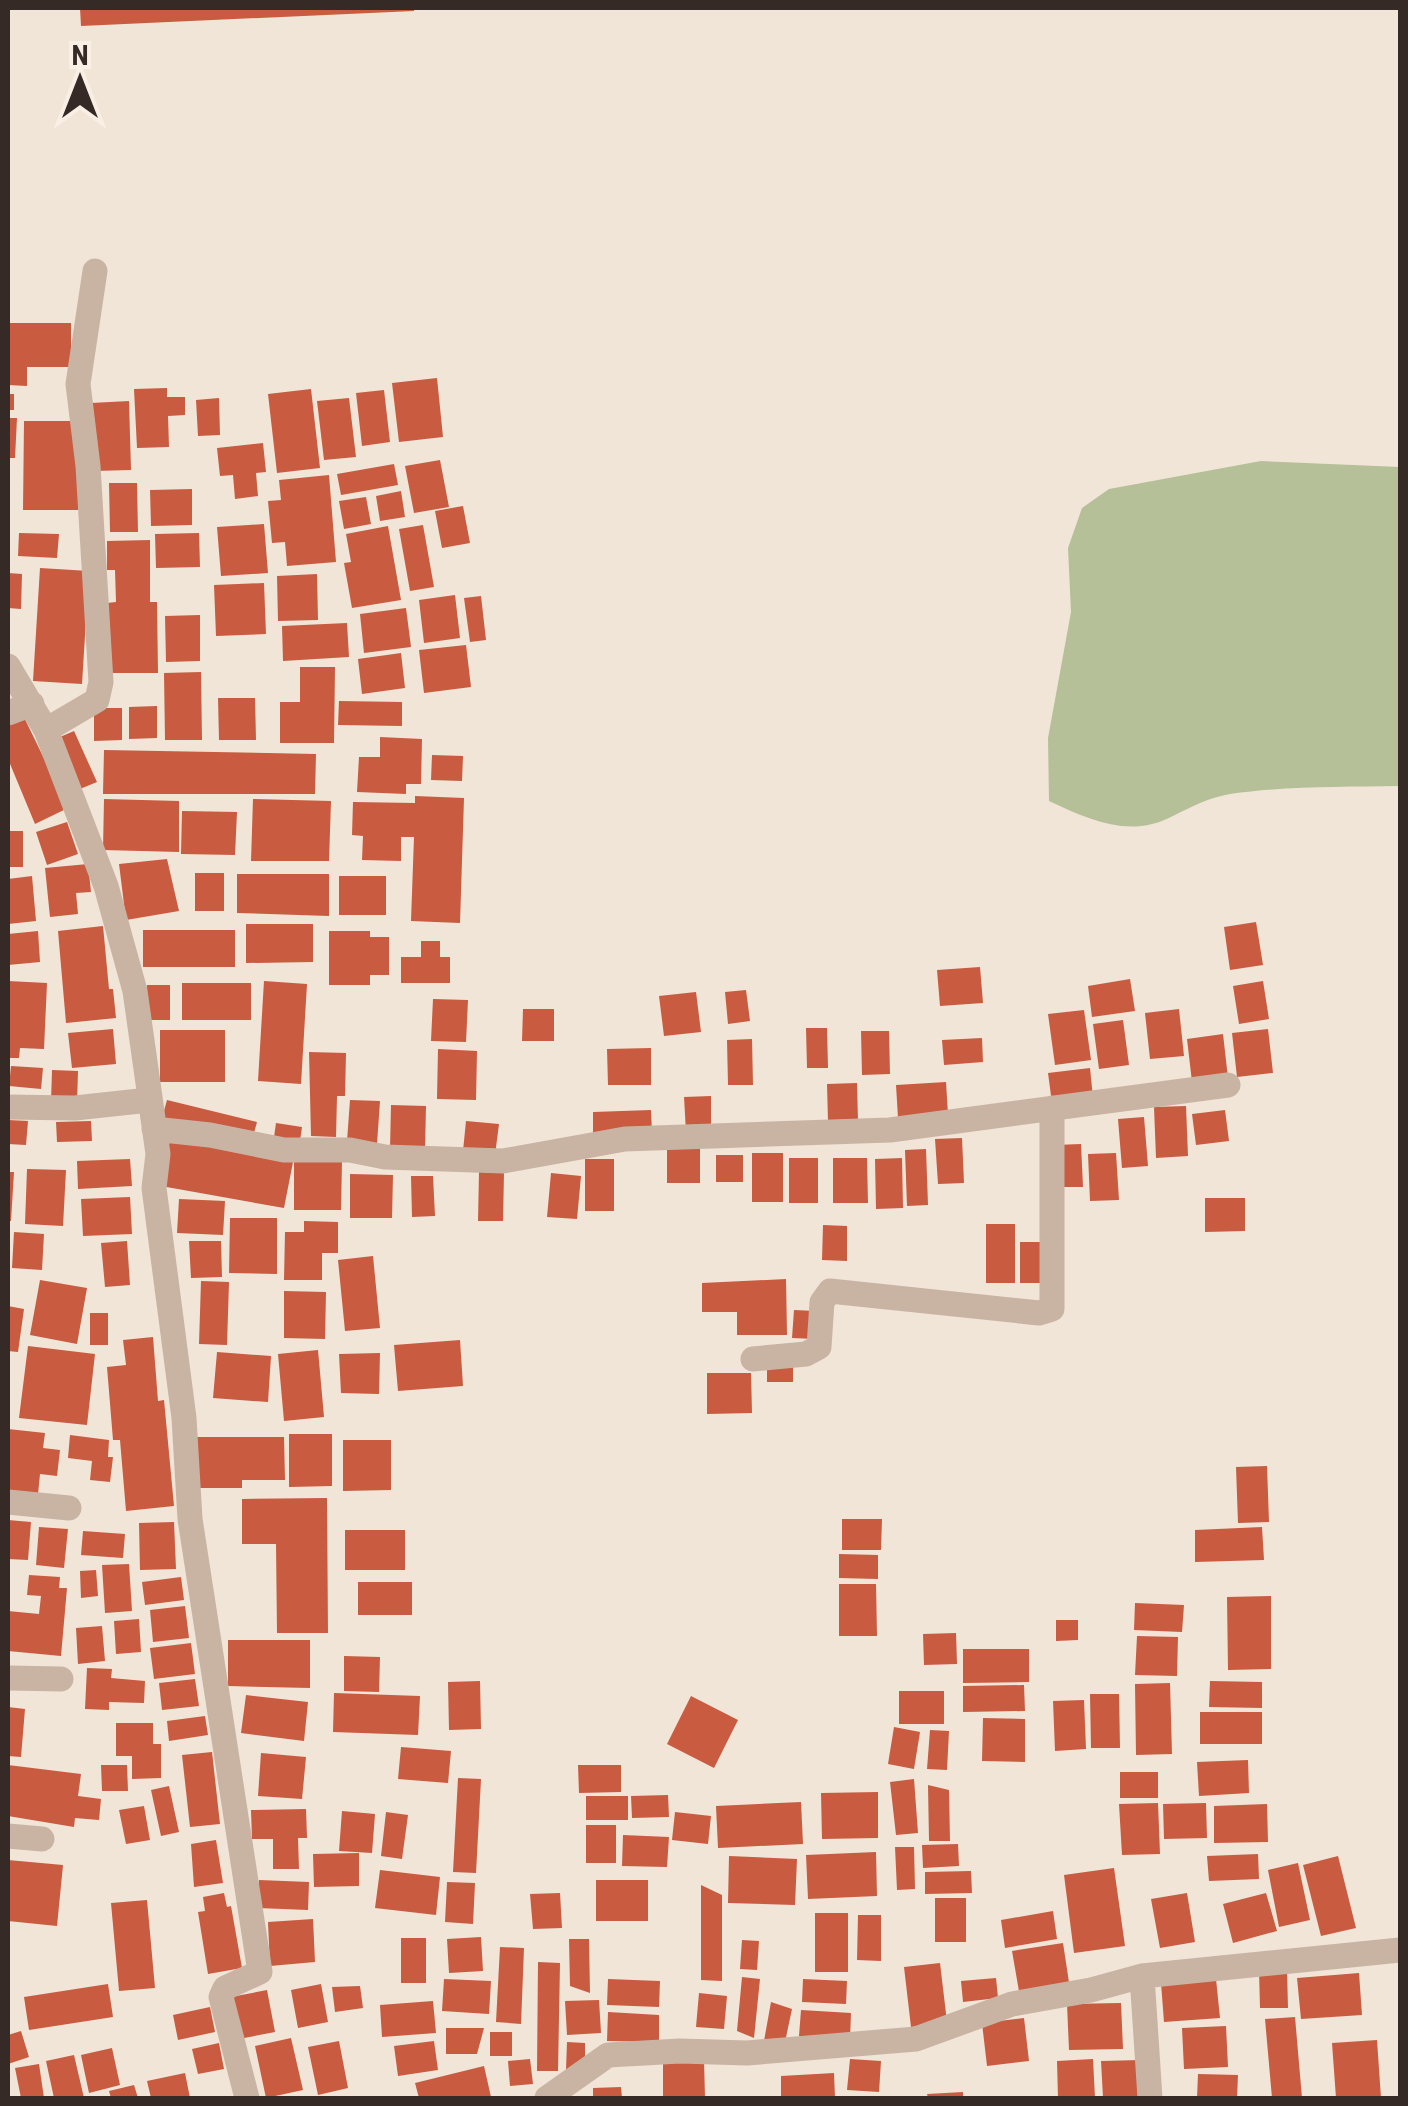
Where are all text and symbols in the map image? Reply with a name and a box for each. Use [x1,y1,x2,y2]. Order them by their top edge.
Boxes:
north arrow [30,30,130,130]
text: N [71,39,89,72]

